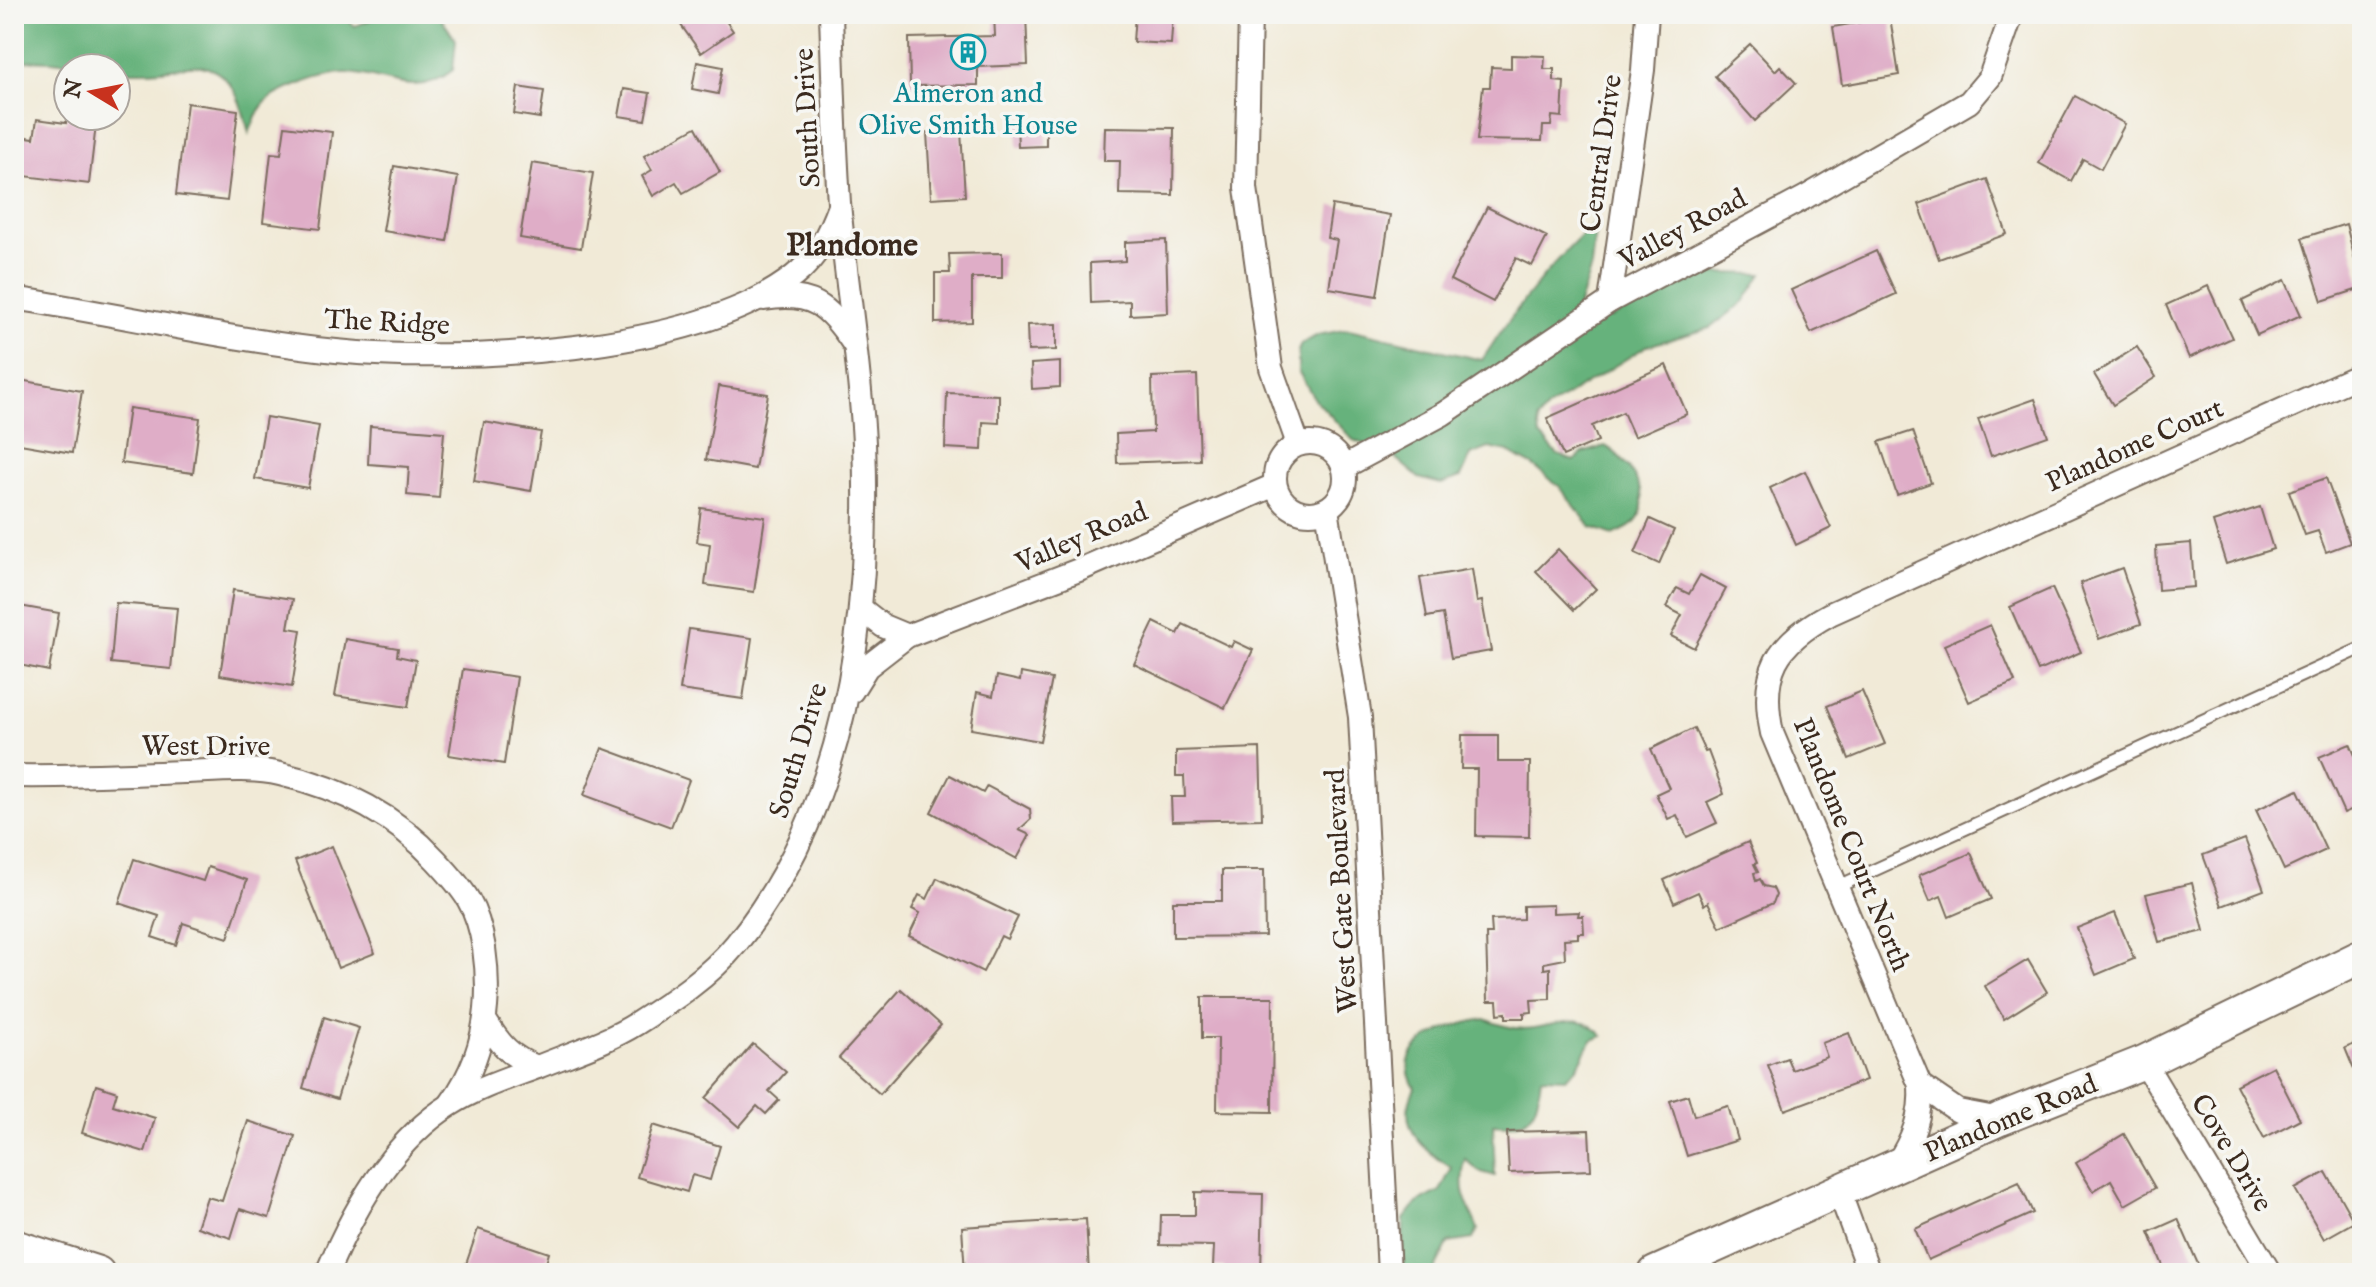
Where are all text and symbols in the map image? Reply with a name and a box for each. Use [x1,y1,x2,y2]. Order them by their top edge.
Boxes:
building icon: Almeron and Olive Smith House [949,33,987,71]
street label: South Drive [787,47,830,189]
north arrow [52,52,132,132]
street label: Central Drive [1574,72,1631,234]
text: N [59,77,90,102]
place label: Almeron and Olive Smith House [858,77,1078,144]
street label: Valley Road [1612,182,1753,279]
district label: Plandome [786,226,918,267]
street label: The Ridge [323,303,451,344]
street label: Plandome Court [2041,391,2230,501]
street label: Valley Road [1010,495,1153,582]
street label: South Drive [762,679,837,823]
street label: Plandome Court North [1784,713,1918,977]
street label: West Drive [142,730,271,765]
street label: West Gate Boulevard [1319,768,1366,1014]
street label: Plandome Road [1919,1067,2103,1171]
street label: Cove Drive [2182,1088,2280,1219]

